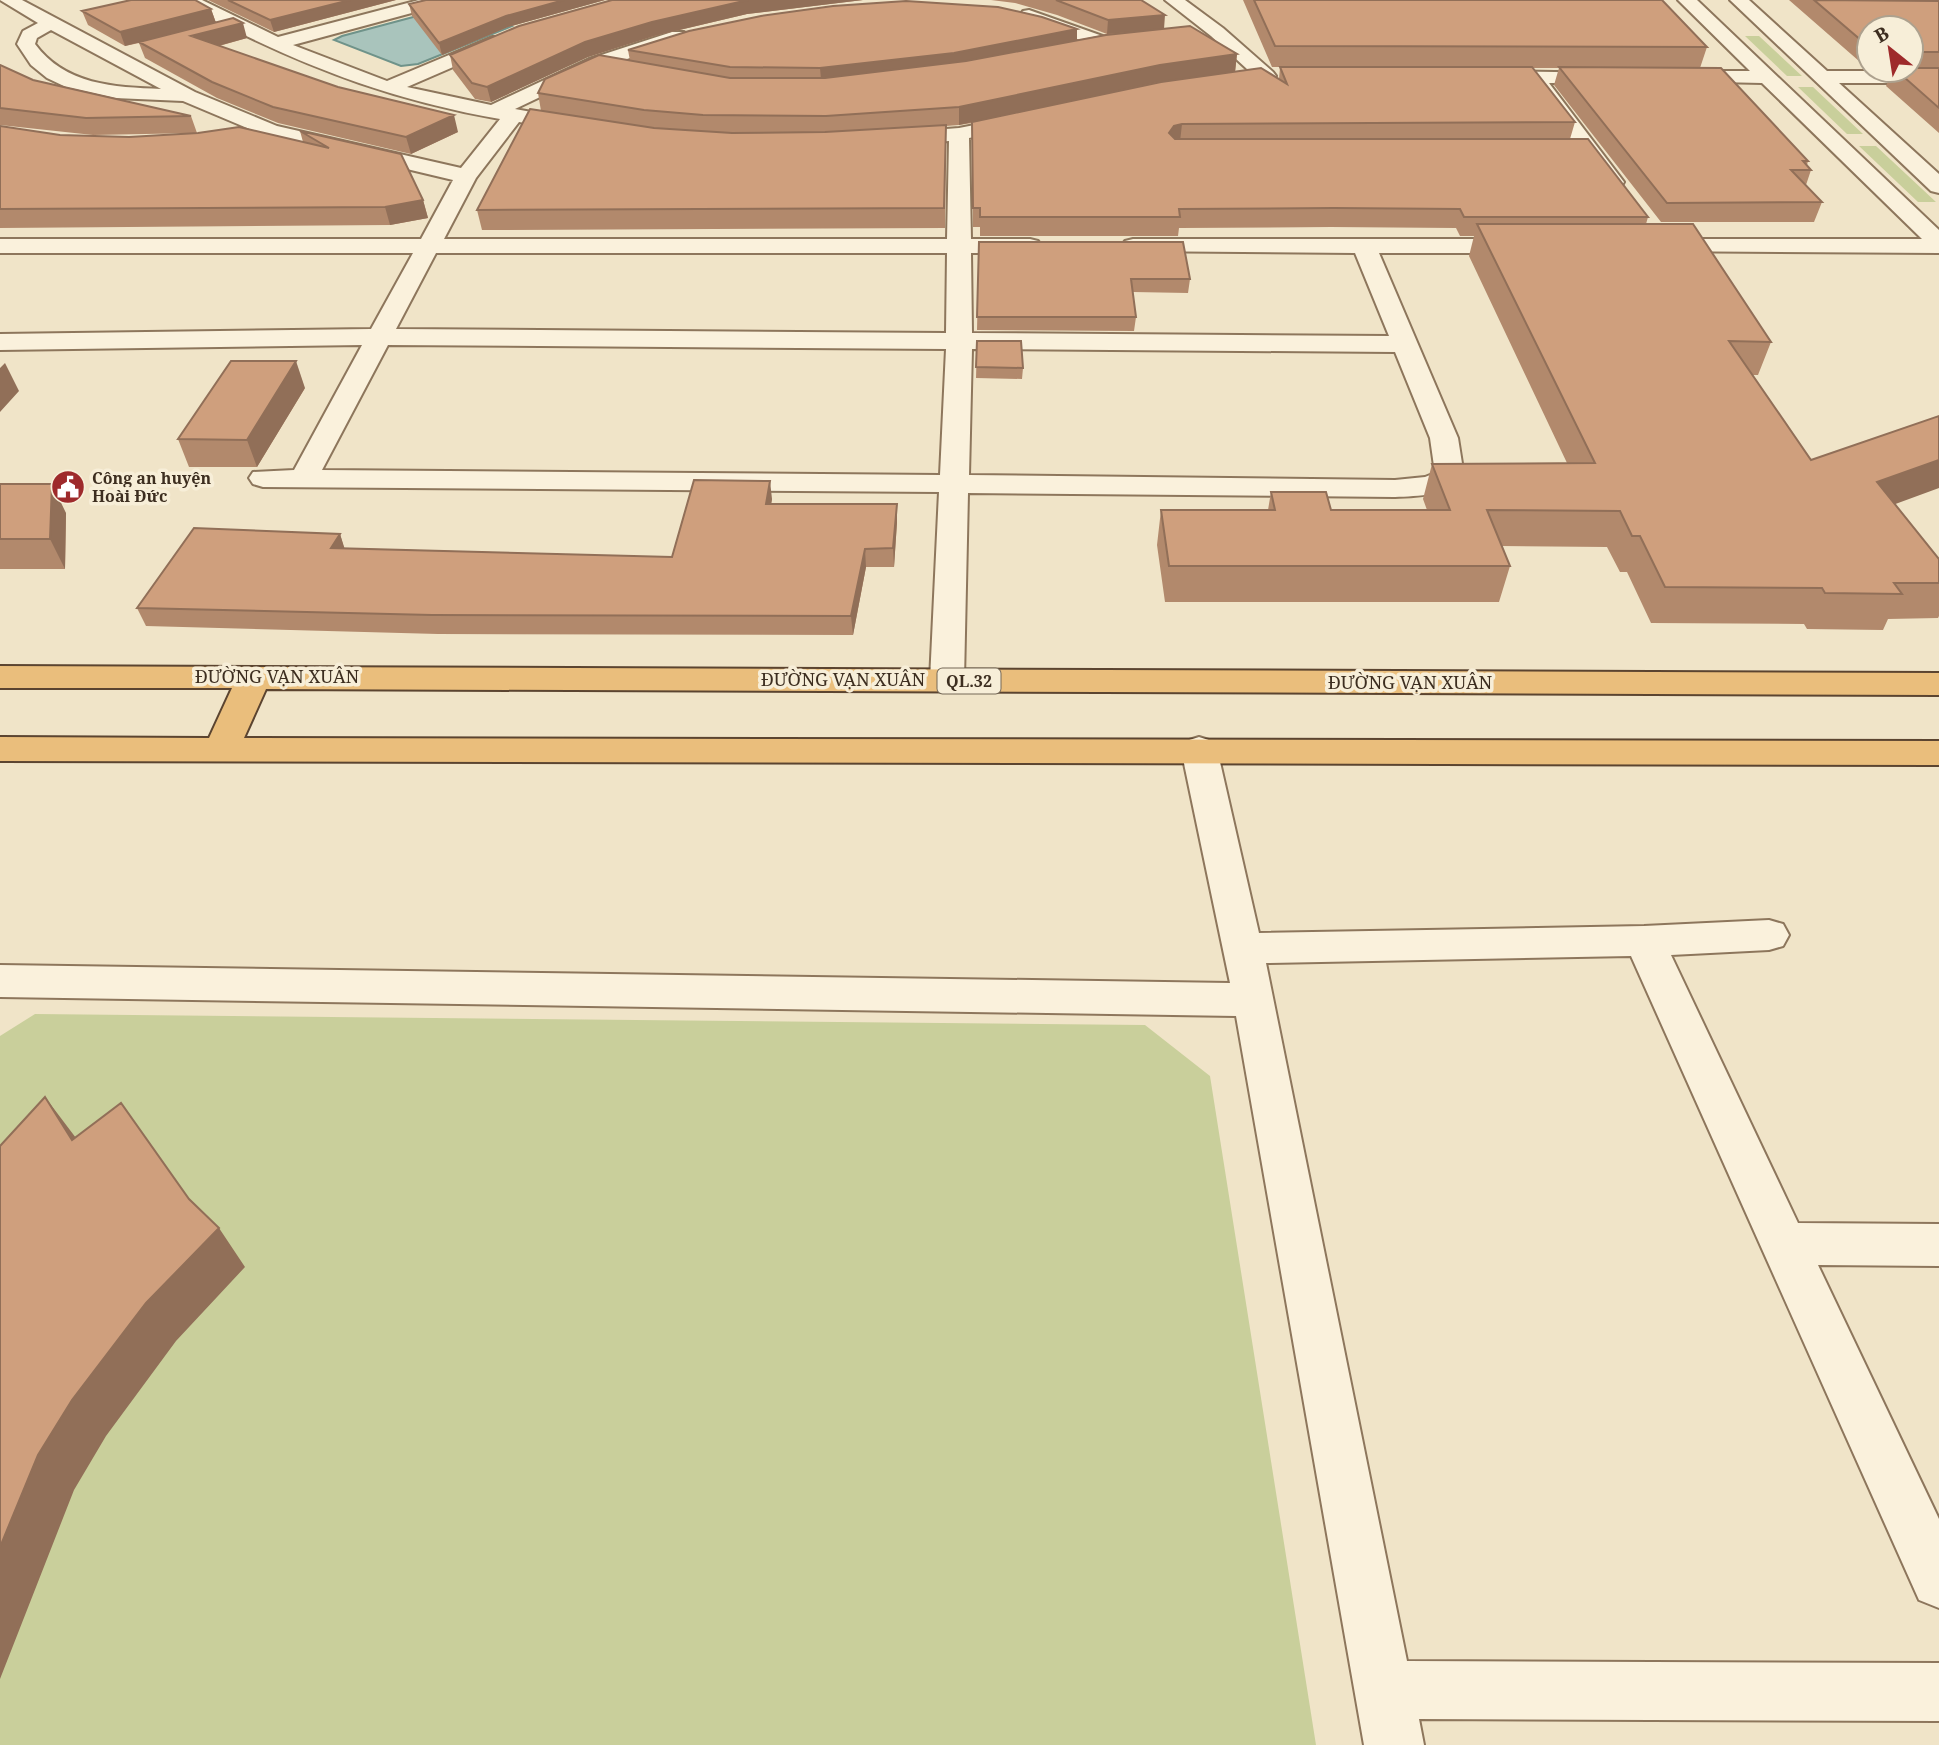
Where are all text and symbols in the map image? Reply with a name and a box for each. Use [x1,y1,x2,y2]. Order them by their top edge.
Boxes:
north arrow [1855,14,1925,84]
text: B [1869,20,1894,49]
place label: Công an huyện Hoài Đức [92,467,212,507]
public building icon: Công an huyện Hoài Đức [49,468,87,506]
street label: ĐƯỜNG VẠN XUÂN [195,664,360,688]
street label: ĐƯỜNG VẠN XUÂN [761,667,926,691]
road number: QL.32 [937,668,1000,694]
street label: ĐƯỜNG VẠN XUÂN [1328,670,1493,694]

